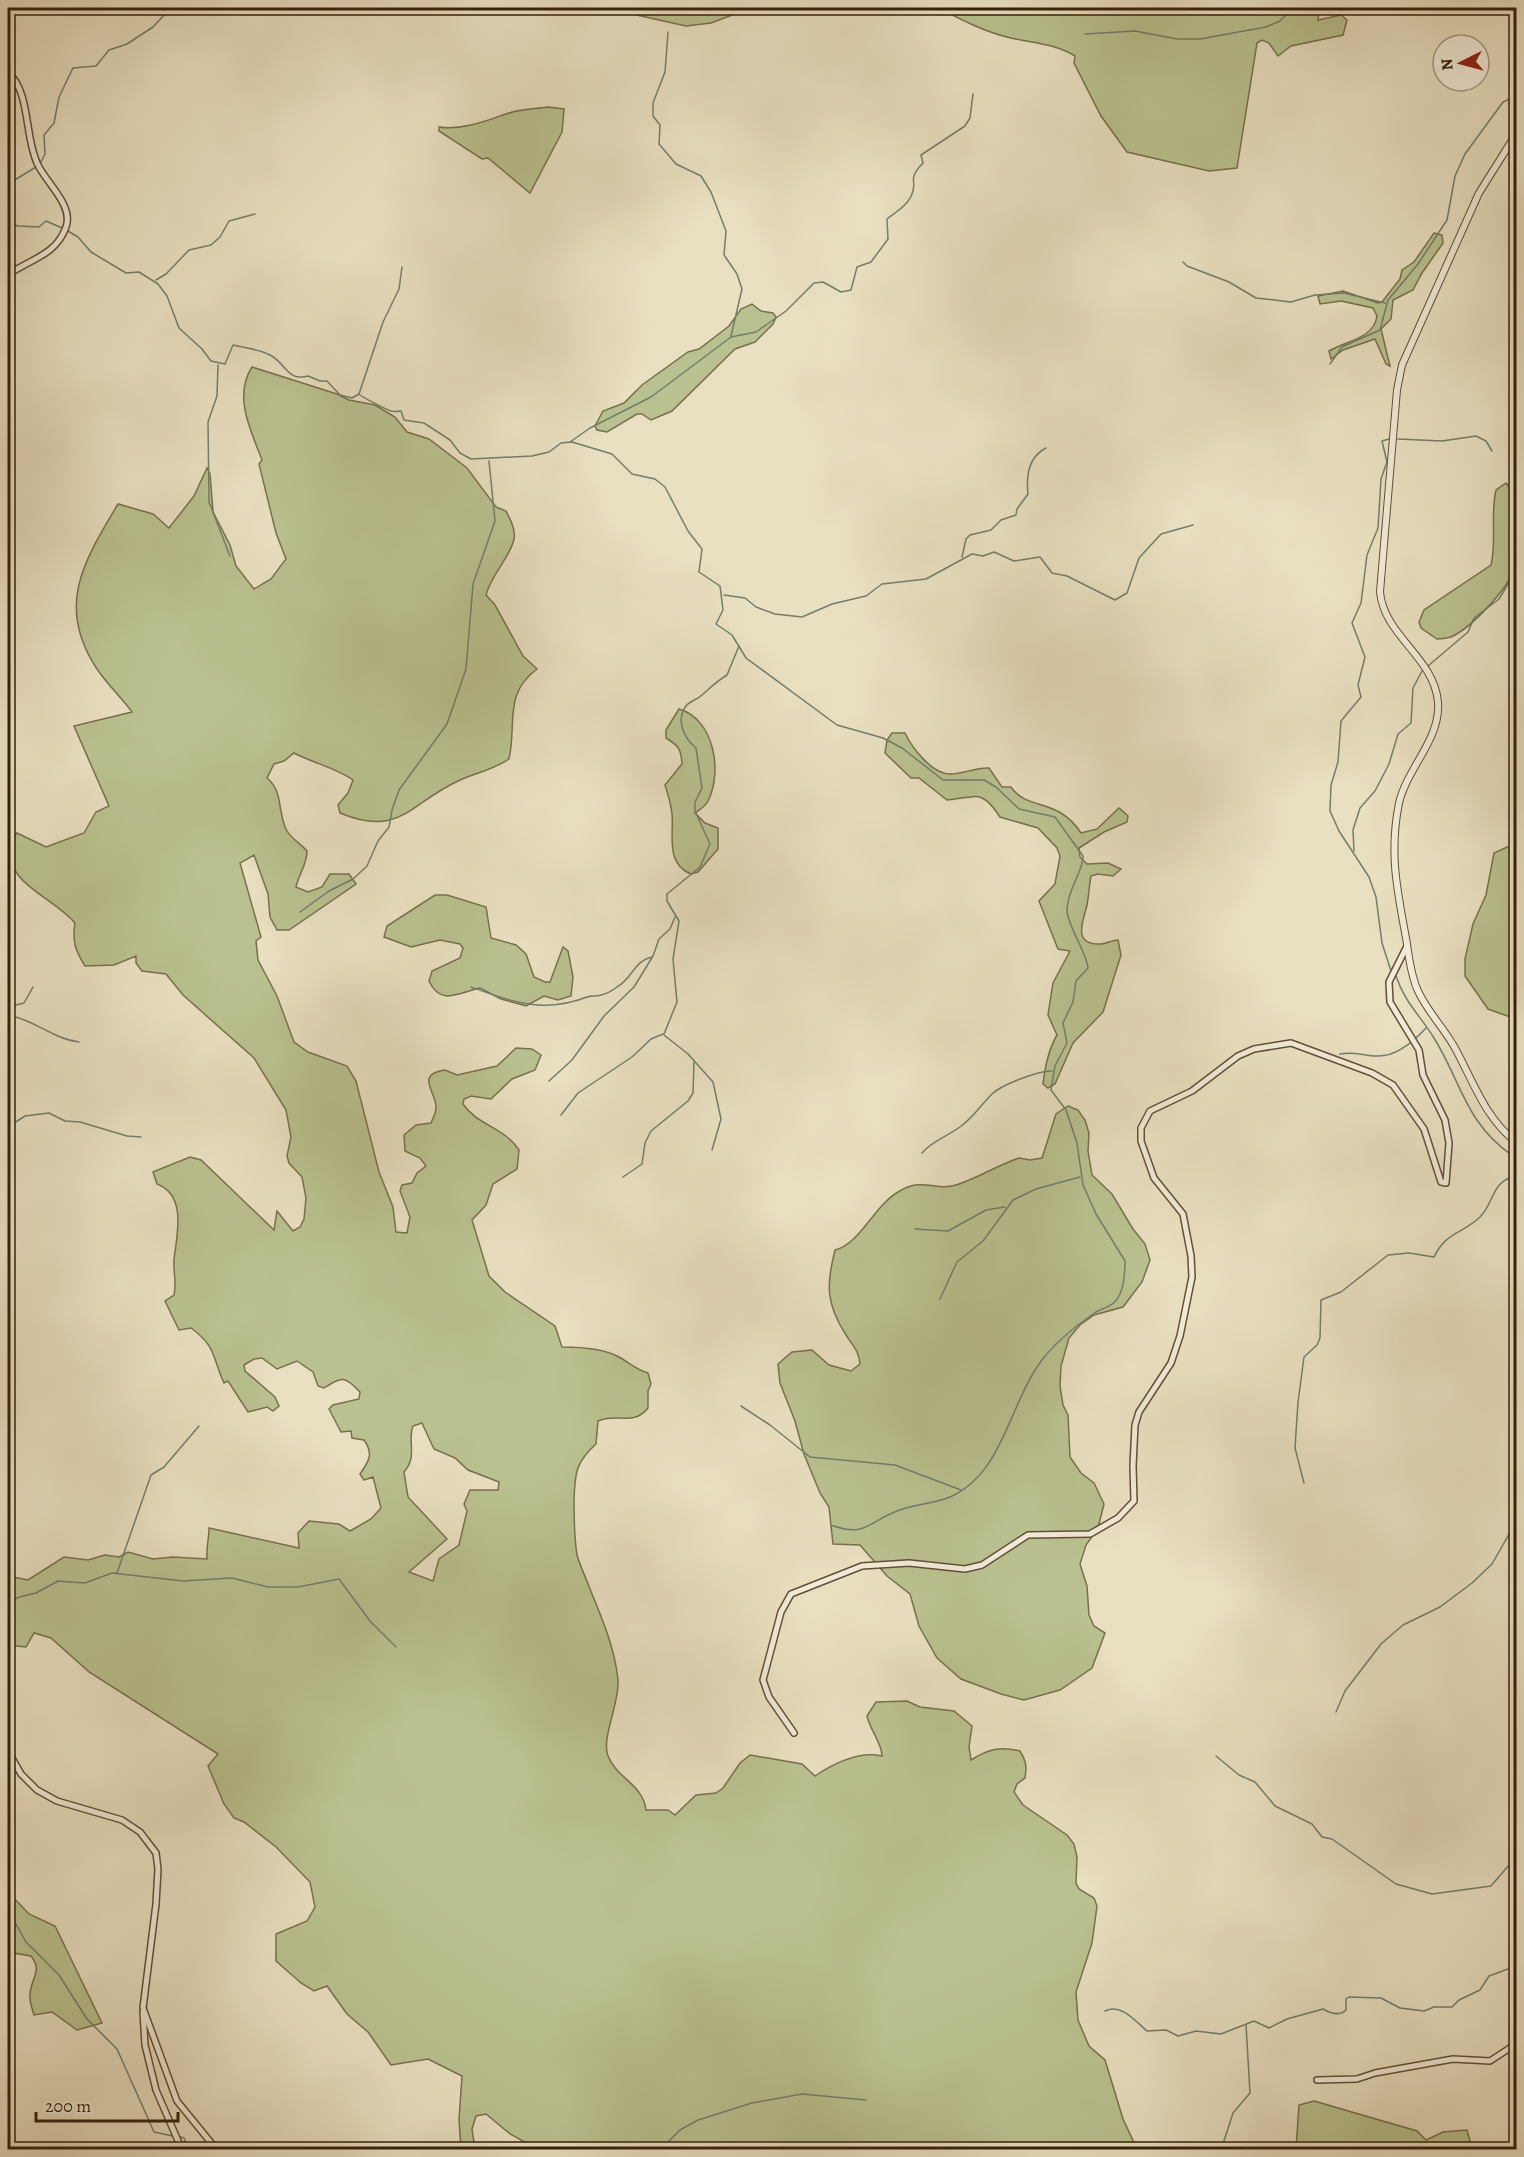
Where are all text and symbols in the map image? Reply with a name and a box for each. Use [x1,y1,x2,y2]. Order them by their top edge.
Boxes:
north arrow [1431,33,1491,93]
text: N [1435,57,1459,71]
scale bar [36,2085,178,2123]
text: 200 m [45,2094,91,2118]

